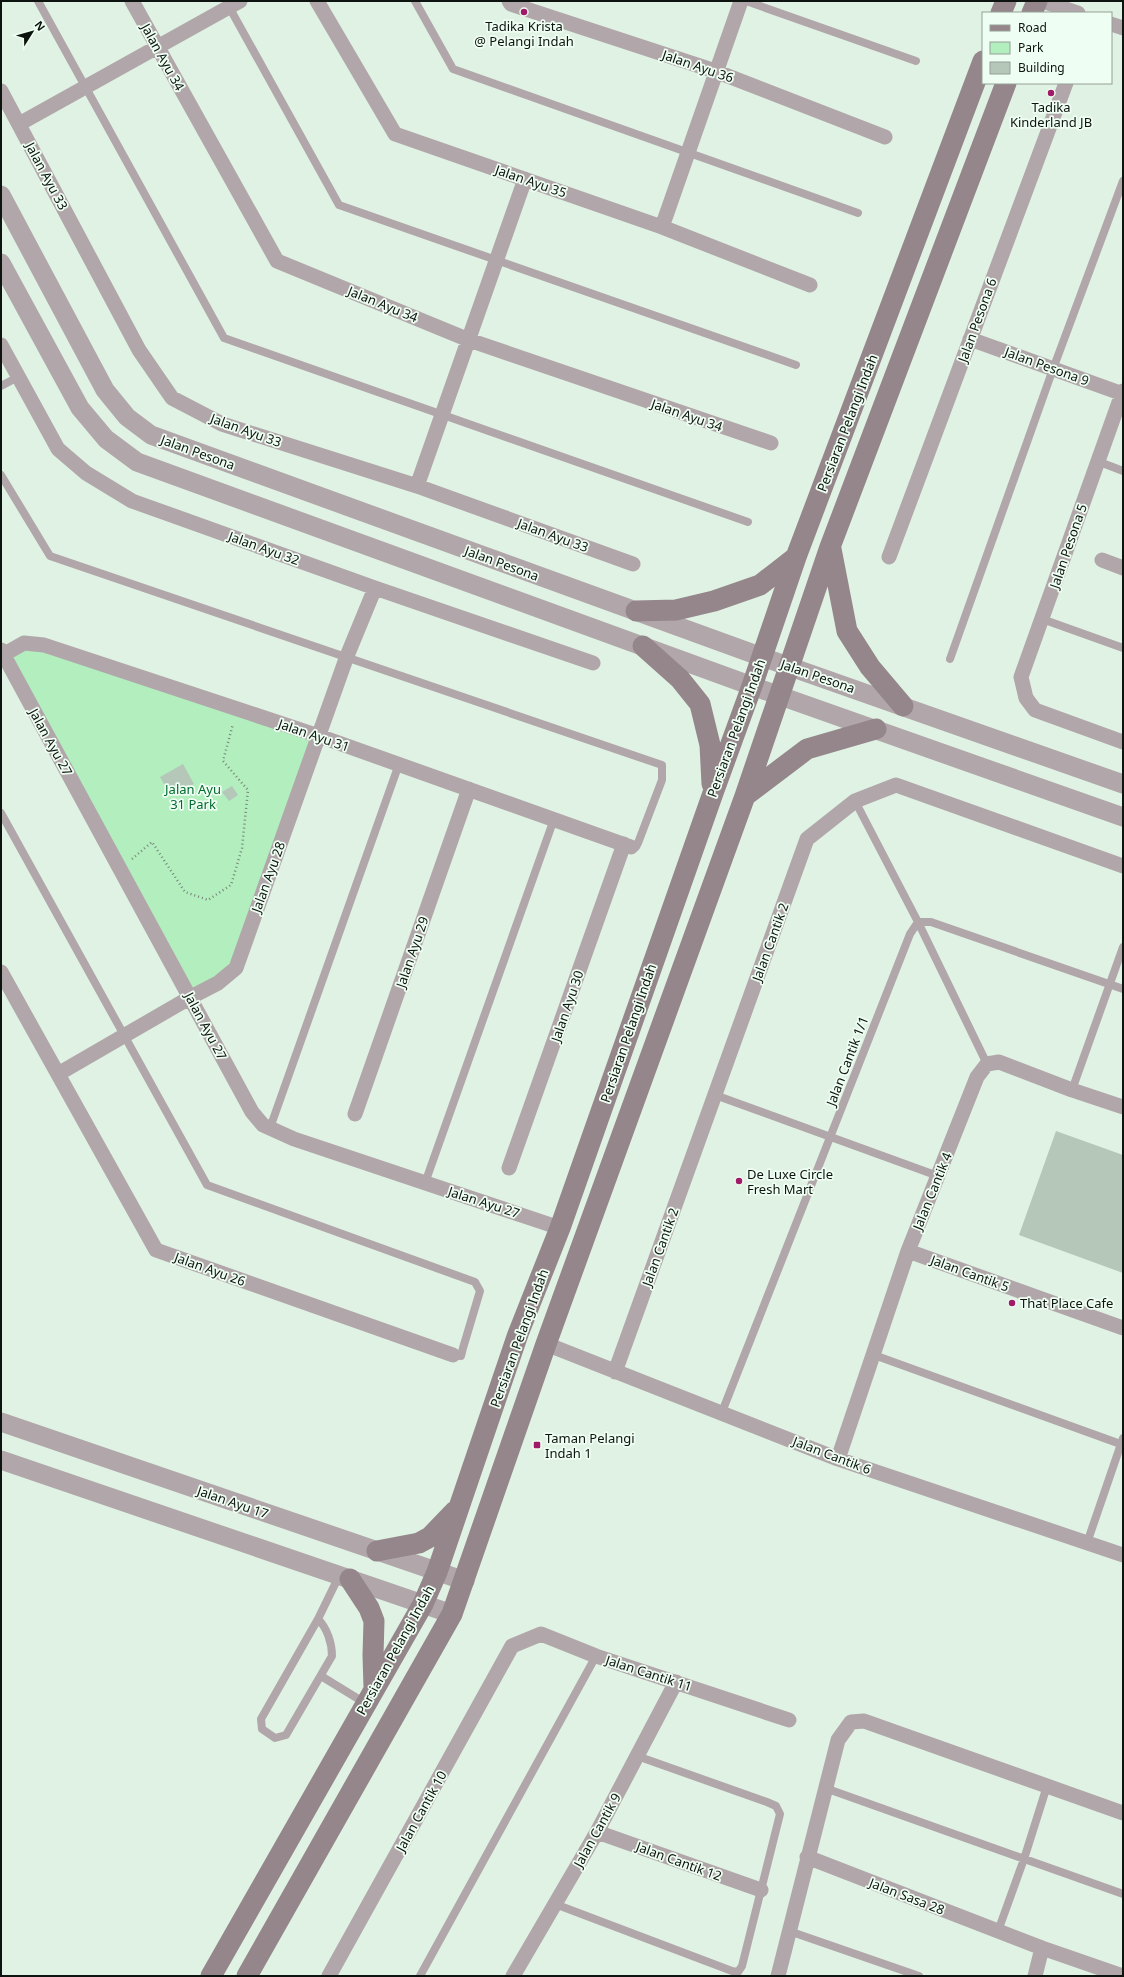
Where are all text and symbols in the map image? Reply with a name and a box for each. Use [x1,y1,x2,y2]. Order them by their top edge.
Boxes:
marker: Tadika Krista @ Pelangi Indah [519,7,529,17]
north arrow [12,12,52,52]
legend [982,12,1112,84]
place label: Tadika Krista @ Pelangi Indah [474,17,574,50]
text: N [32,18,49,34]
street label: Jalan Ayu 34 [136,18,189,94]
text: Road [1018,19,1047,36]
text: Park [1018,39,1044,56]
street label: Jalan Ayu 36 [658,45,736,87]
text: Building [1018,59,1065,76]
marker: Tadika Kinderland JB [1046,88,1056,98]
place label: Tadika Kinderland JB [1010,98,1092,131]
street label: Jalan Ayu 33 [21,137,72,213]
street label: Jalan Ayu 35 [491,160,569,202]
street label: Jalan Pesona 6 [953,275,1001,366]
street label: Jalan Ayu 34 [343,281,421,326]
street label: Jalan Pesona 9 [1001,342,1092,390]
street label: Persiaran Pelangi Indah [813,352,881,494]
street label: Jalan Ayu 34 [647,394,726,436]
street label: Jalan Ayu 33 [206,408,284,451]
street label: Jalan Pesona [157,430,238,474]
street label: Jalan Pesona 5 [1044,501,1091,593]
street label: Jalan Ayu 33 [513,513,591,556]
street label: Jalan Ayu 32 [224,526,302,569]
street label: Jalan Pesona [461,541,542,585]
street label: Jalan Pesona [777,654,858,697]
street label: Persiaran Pelangi Indah [703,656,769,800]
street label: Jalan Ayu 27 [24,703,77,779]
street label: Jalan Ayu 31 [274,714,352,756]
park label: Jalan Ayu 31 Park [163,780,221,813]
street label: Jalan Ayu 28 [246,839,289,917]
street label: Jalan Cantik 2 [747,900,793,986]
street label: Jalan Ayu 29 [391,914,433,992]
street label: Persiaran Pelangi Indah [596,961,660,1105]
street label: Jalan Ayu 30 [546,968,588,1046]
street label: Jalan Ayu 27 [180,987,231,1063]
street label: Jalan Cantik 1/1 [821,1014,872,1110]
street label: Jalan Cantik 4 [907,1149,956,1234]
place label: De Luxe Circle Fresh Mart [747,1165,833,1198]
marker: De Luxe Circle Fresh Mart [734,1176,744,1186]
street label: Jalan Ayu 27 [444,1181,522,1222]
street label: Jalan Cantik 2 [637,1205,683,1291]
street label: Jalan Ayu 26 [170,1247,248,1290]
street label: Jalan Cantik 5 [926,1250,1012,1296]
street label: Persiaran Pelangi Indah [486,1266,552,1410]
place label: That Place Cafe [1020,1294,1113,1312]
marker: That Place Cafe [1007,1298,1017,1308]
place label: Taman Pelangi Indah 1 [545,1429,635,1462]
street label: Jalan Cantik 6 [789,1431,874,1478]
marker: Taman Pelangi Indah 1 [532,1440,542,1450]
street label: Jalan Ayu 17 [193,1481,271,1523]
street label: Persiaran Pelangi Indah [352,1582,438,1718]
street label: Jalan Cantik 11 [602,1650,694,1695]
street label: Jalan Cantik 10 [390,1767,451,1856]
street label: Jalan Cantik 9 [568,1790,625,1872]
street label: Jalan Cantik 12 [632,1837,724,1885]
street label: Jalan Sasa 28 [865,1873,947,1919]

